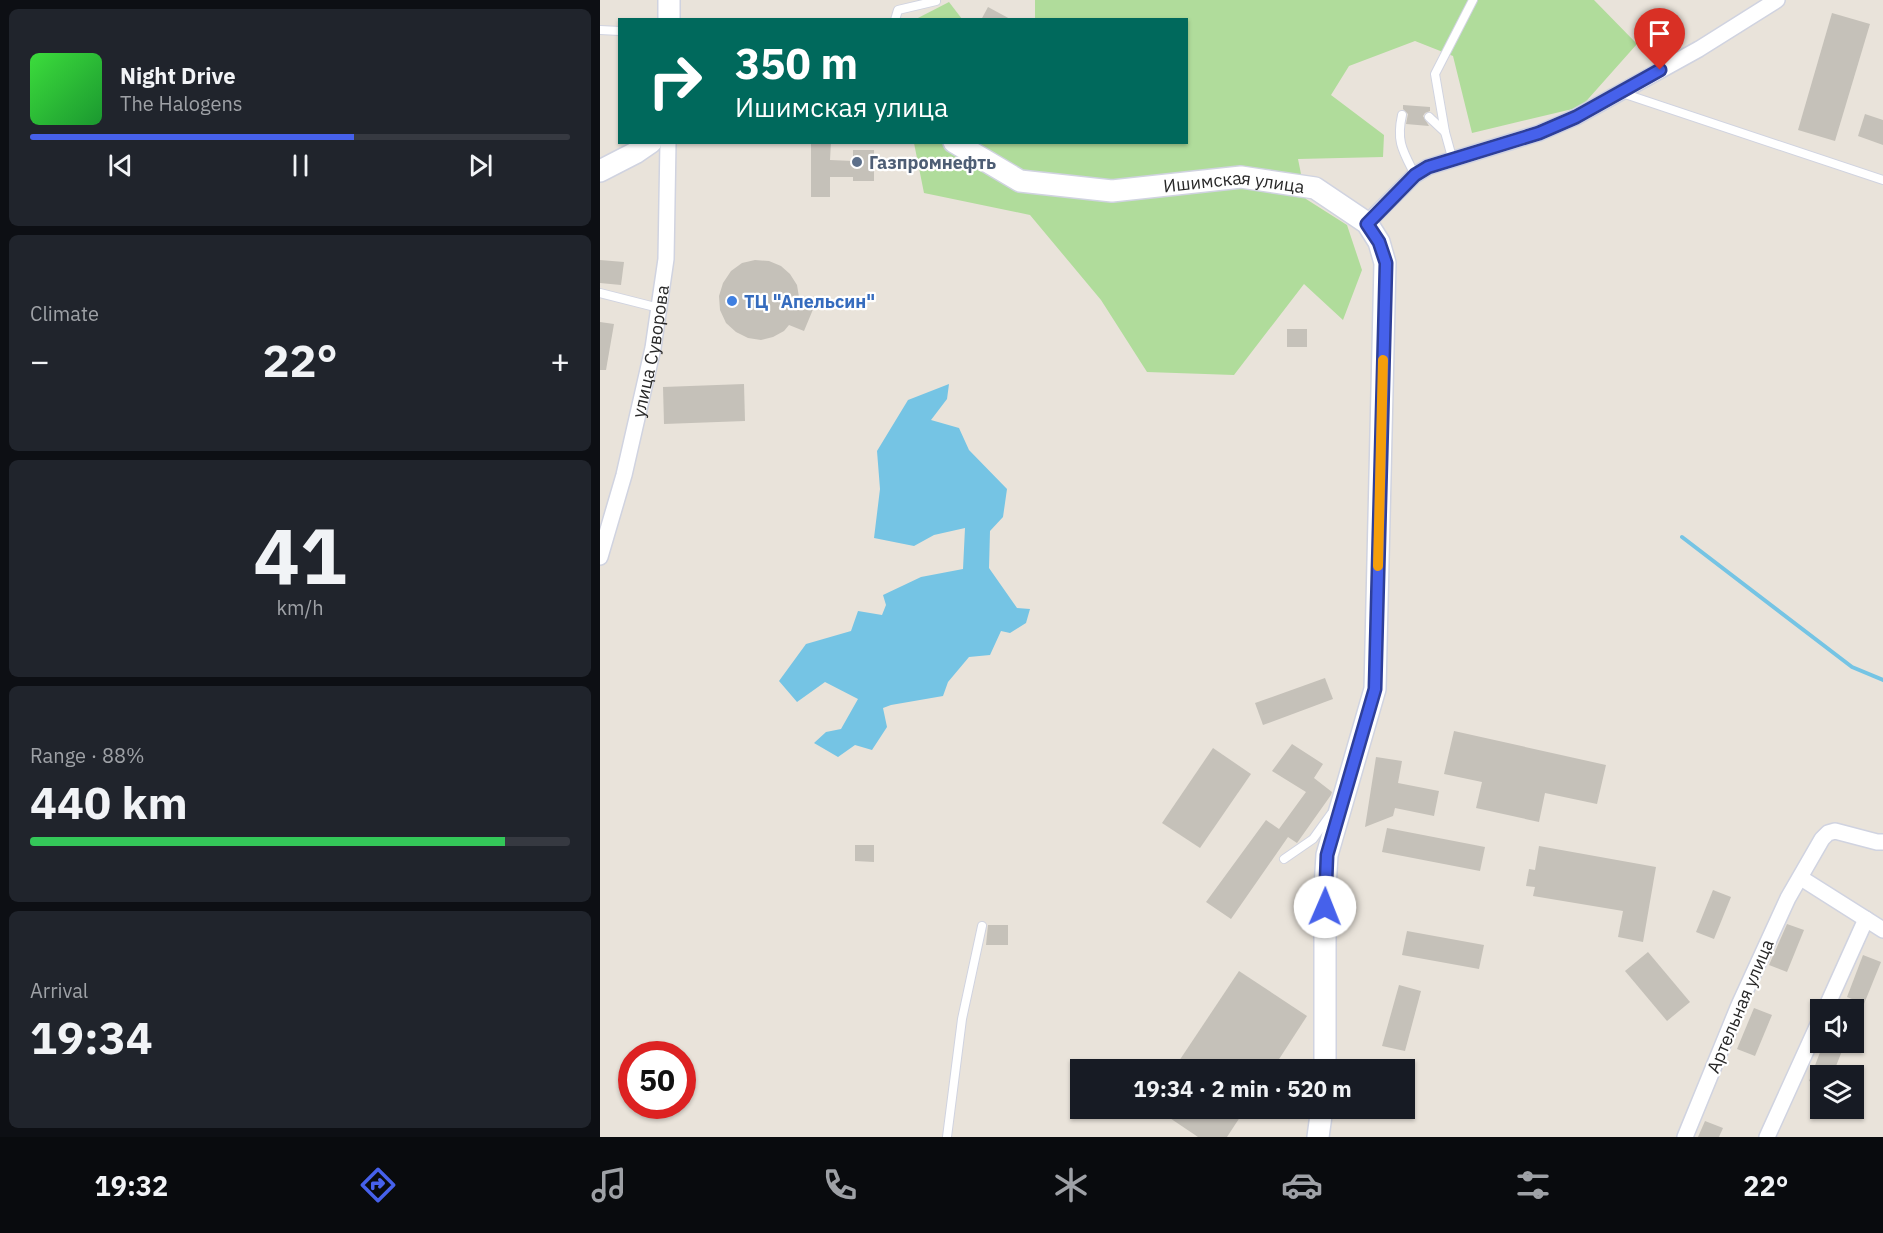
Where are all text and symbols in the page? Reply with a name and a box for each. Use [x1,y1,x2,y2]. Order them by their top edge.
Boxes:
pin [1634,8,1685,70]
icon: arrive [1643,17,1676,50]
text: 350 m [735,36,858,91]
icon: right [636,42,714,120]
text: Night Drive [120,61,236,90]
text: Ишимская улица [735,89,949,124]
text: The Halogens [120,90,242,117]
icon: previous [104,149,137,182]
icon: pause [284,149,317,182]
icon: next [464,149,497,182]
place label: Газпромнефть [869,151,996,174]
marker: Газпромнефть [850,155,864,169]
street label: Ишимская улица [1162,165,1307,198]
street label: улица Суворова [626,283,674,420]
place label: ТЦ "Апельсин" [744,290,875,313]
marker: ТЦ "Апельсин" [725,294,739,308]
text: Climate [30,300,99,327]
text: 22° [262,331,338,389]
text: − [30,339,50,382]
text: + [550,339,570,382]
text: 41 [253,504,347,605]
text: km/h [276,594,324,621]
text: Range · 88% [30,742,145,769]
text: 440 km [30,773,188,831]
position arrow [1293,875,1357,939]
street label: Артельная улица [1701,935,1779,1076]
text: Arrival [30,977,88,1004]
map controls [1810,999,1864,1119]
button: sound [1810,999,1864,1053]
text: 19:34 [30,1008,153,1066]
speed limit sign: 50 [618,1041,696,1119]
button: layers [1810,1065,1864,1119]
text: 19:34 · 2 min · 520 m [1133,1074,1352,1103]
icon: directions [357,1164,399,1206]
icon: music [588,1164,630,1206]
icon: phone [819,1164,861,1206]
icon: climate [1050,1164,1092,1206]
icon: car [1281,1164,1323,1206]
icon: filters [1512,1164,1554,1206]
text: 19:32 [95,1168,168,1203]
text: 22° [1743,1168,1788,1203]

